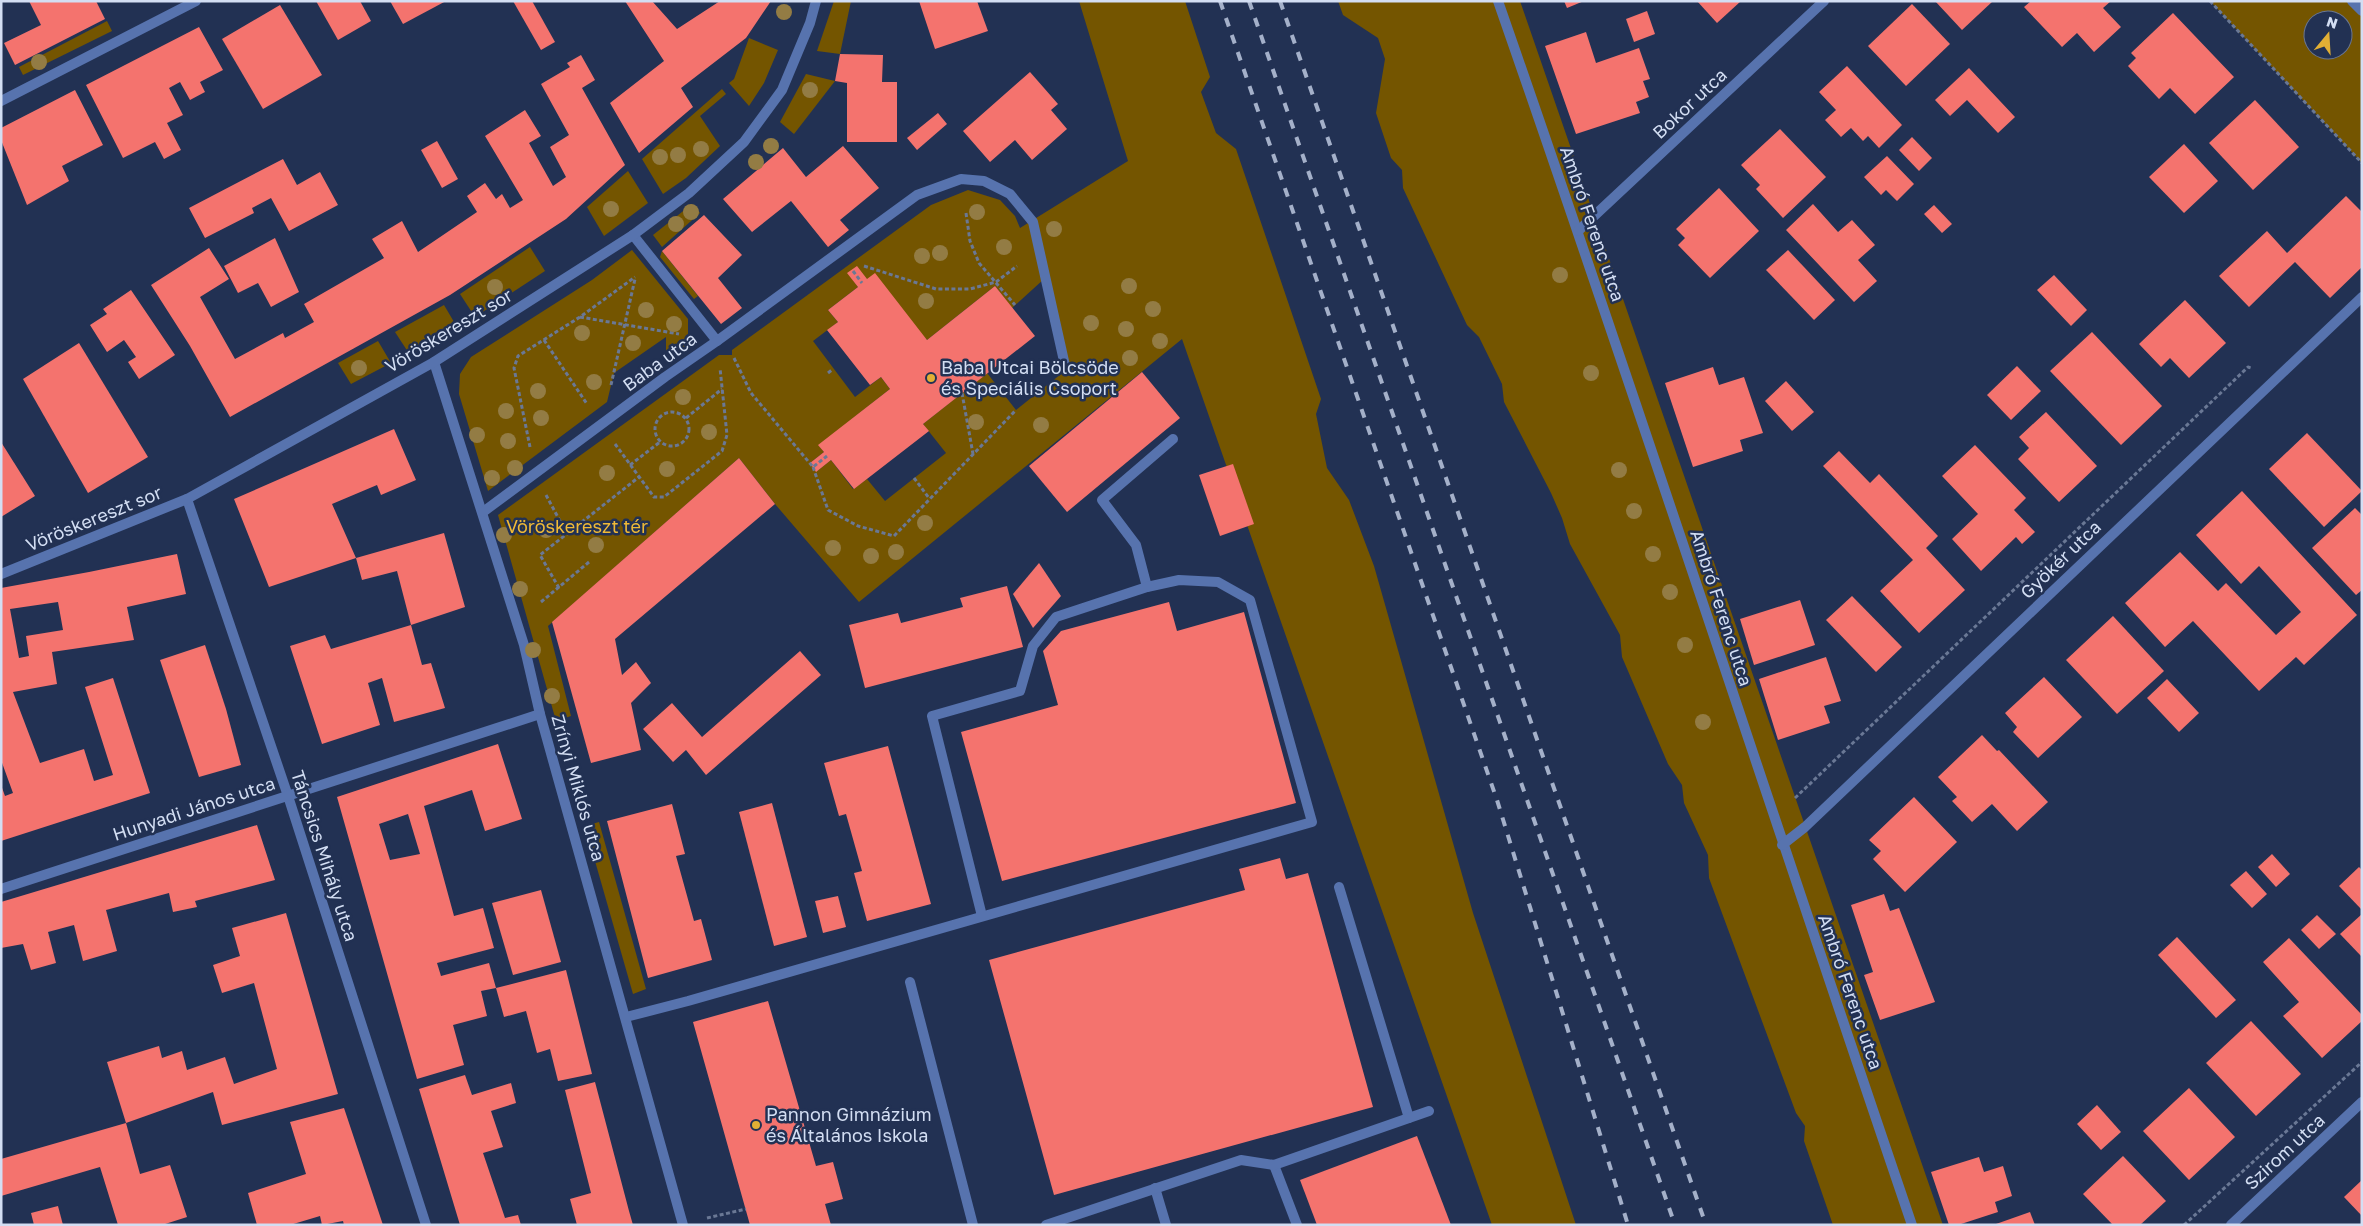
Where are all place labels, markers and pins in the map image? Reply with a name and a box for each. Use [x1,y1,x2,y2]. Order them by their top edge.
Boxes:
place label: Baba Utcai Bölcsöde és Speciális Csoport [941,356,1119,399]
marker: Baba Utcai Bölcsöde és Speciális Csoport [925,372,937,384]
place label: Pannon Gimnázium és Általános Iskola [766,1103,932,1146]
marker: Pannon Gimnázium és Általános Iskola [750,1119,762,1131]

